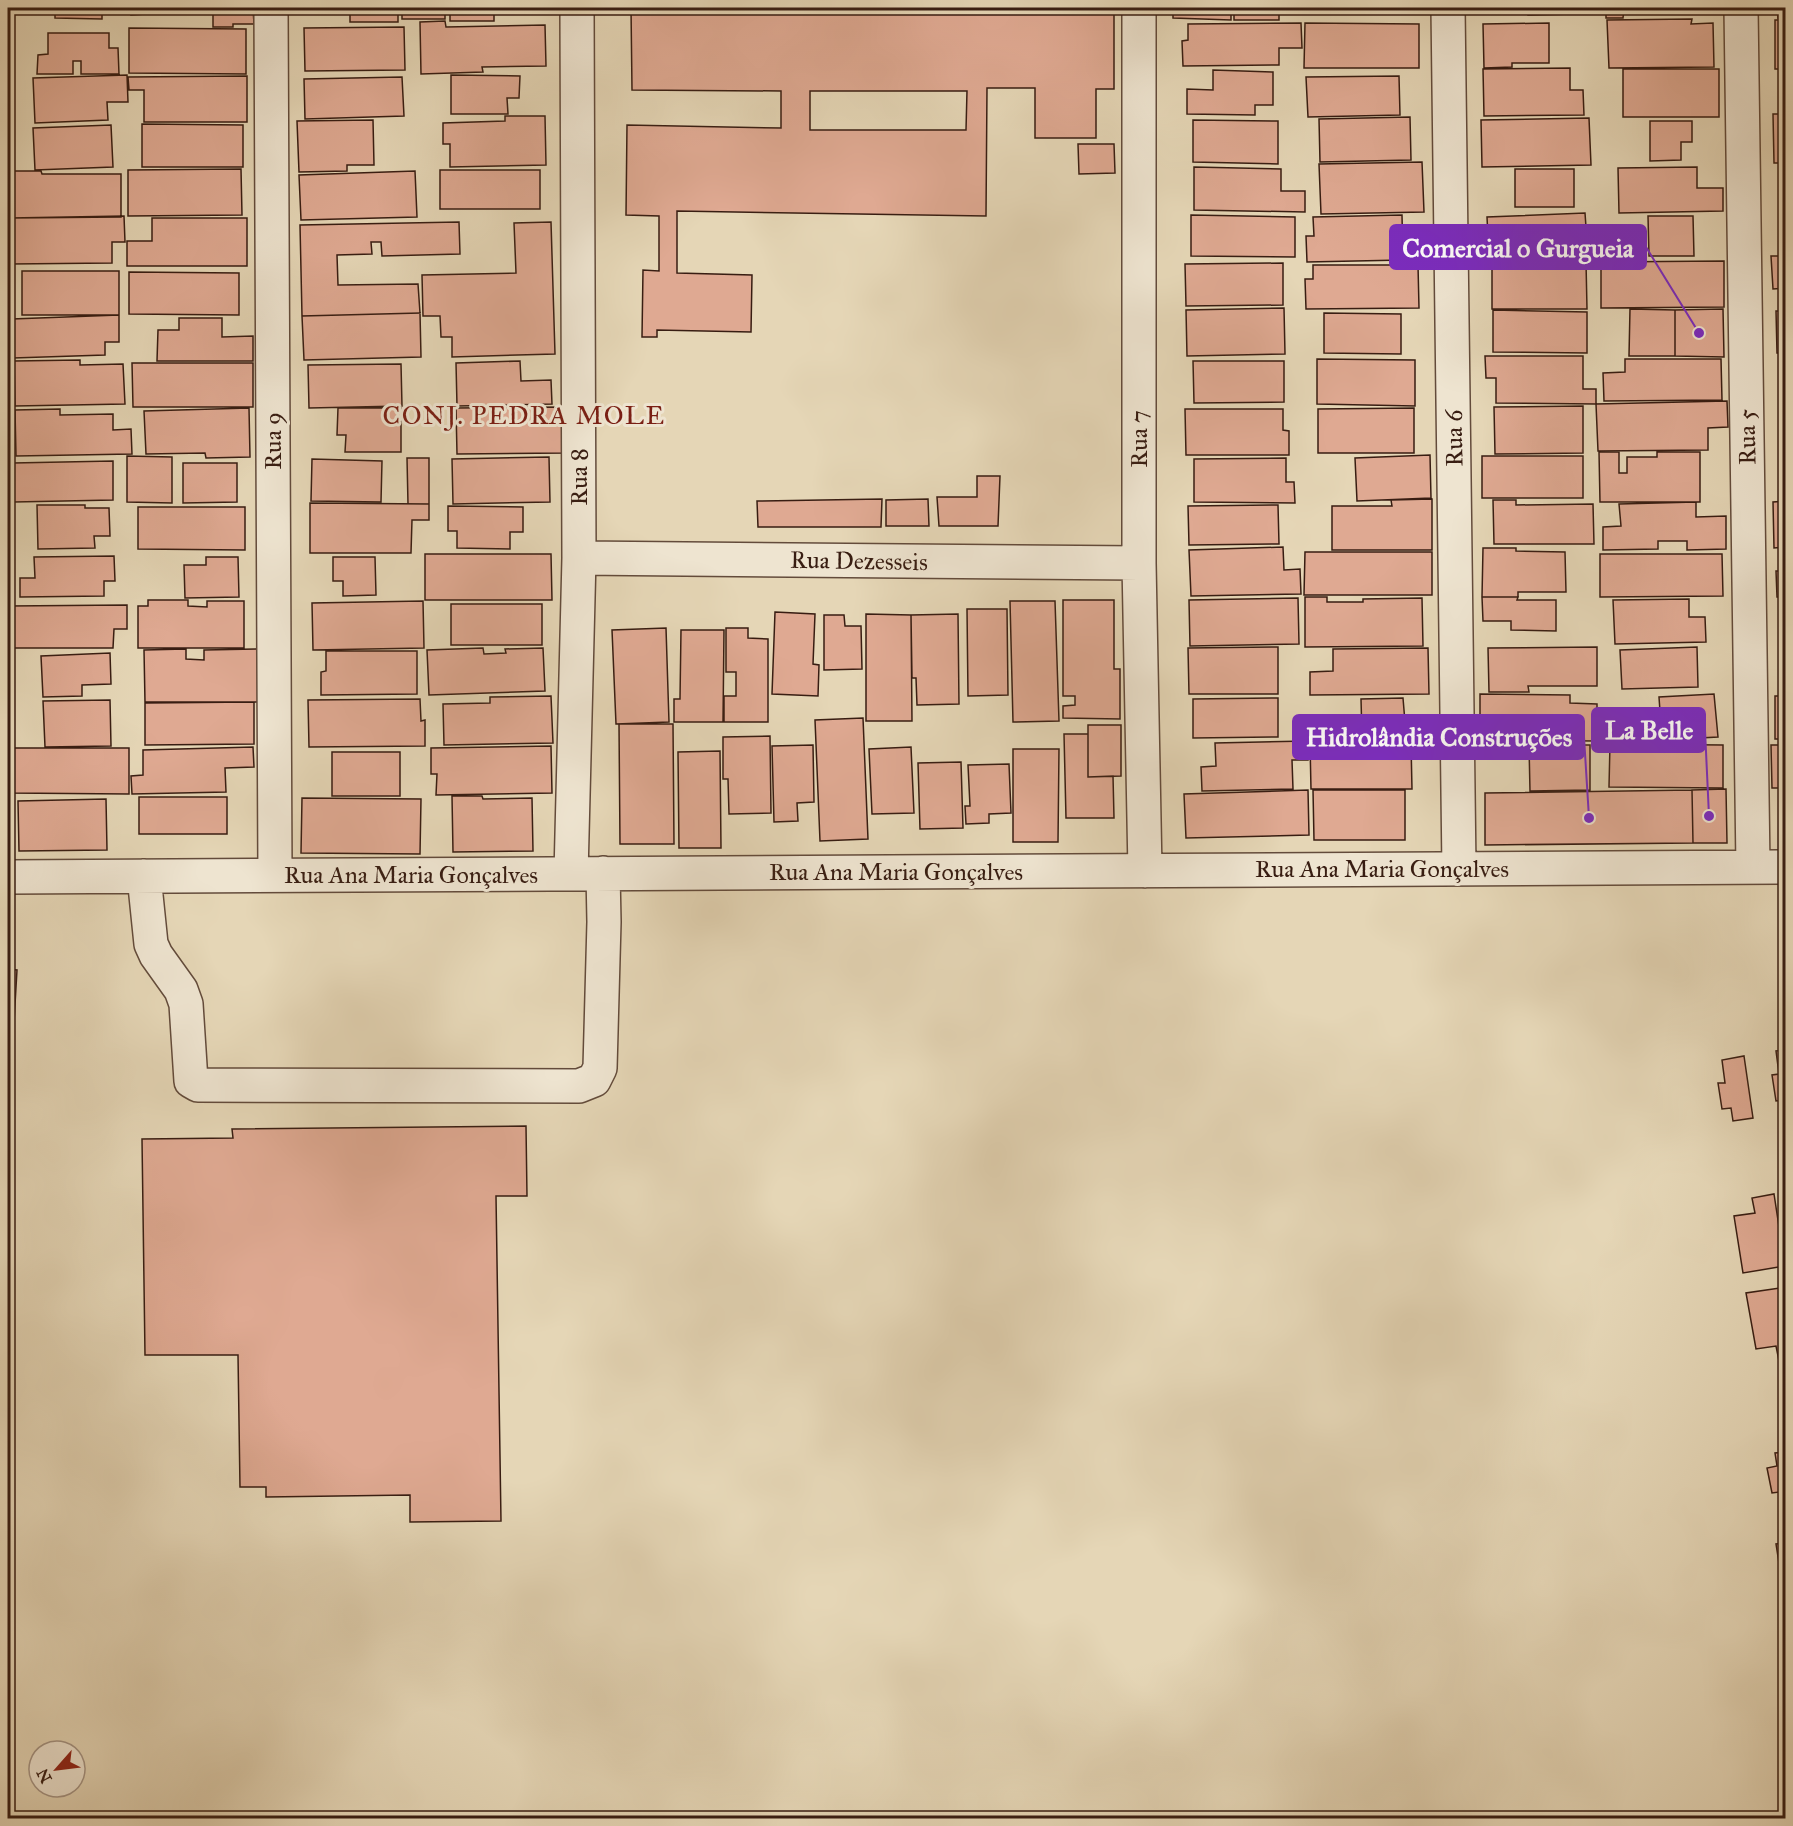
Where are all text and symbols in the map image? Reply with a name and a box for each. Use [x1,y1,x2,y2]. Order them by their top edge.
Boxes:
callout: Comercial o Gurgueia [1390,225,1646,269]
text: Comercial o Gurgueia [1402,232,1635,265]
district label: CONJ. PEDRA MOLE [382,399,666,431]
street label: Rua 6 [1438,409,1469,467]
street label: Rua 5 [1732,409,1762,465]
street label: Rua 7 [1124,410,1154,468]
street label: Rua 9 [258,412,288,470]
street label: Rua 8 [564,448,594,506]
street label: Rua Dezesseis [790,545,928,577]
callout: La Belle [1592,708,1705,752]
text: La Belle [1605,714,1693,746]
callout: Hidrolândia Construções [1293,715,1584,759]
text: Hidrolândia Construções [1306,721,1573,753]
street label: Rua Ana Maria Gonçalves [1255,854,1509,884]
street label: Rua Ana Maria Gonçalves [769,857,1023,887]
street label: Rua Ana Maria Gonçalves [284,860,538,890]
north arrow [27,1739,87,1799]
text: N [32,1765,56,1786]

